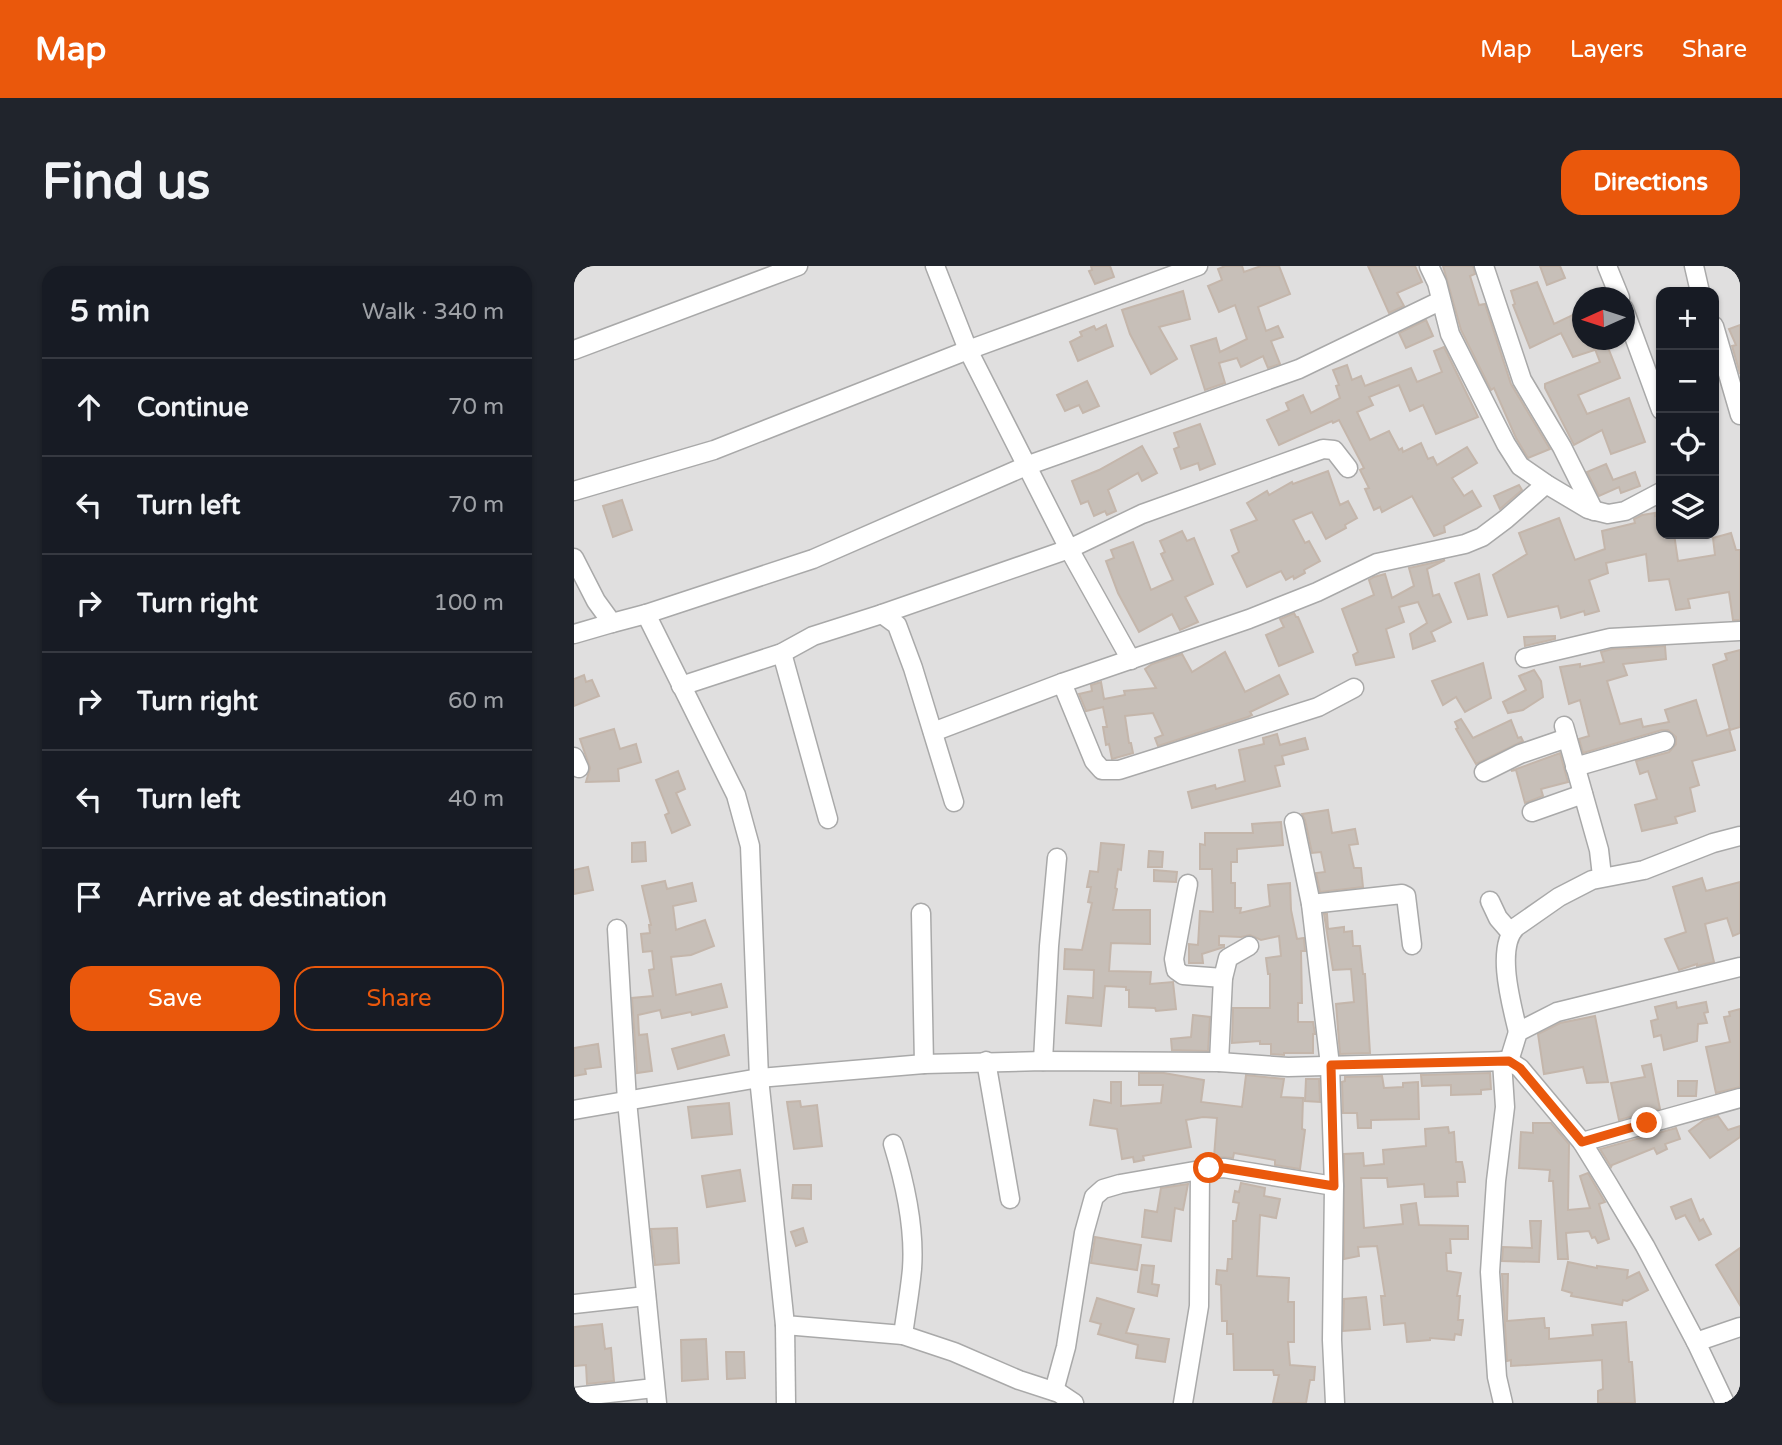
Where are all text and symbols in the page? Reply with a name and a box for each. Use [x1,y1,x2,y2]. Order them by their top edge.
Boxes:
text: Map [35,30,106,69]
text: Map [1480,35,1532,64]
text: Layers [1570,35,1644,64]
text: Share [1682,35,1747,64]
button: Directions [1561,150,1740,215]
text: Find us [42,153,210,212]
north arrow [1572,287,1635,350]
map controls [1656,287,1719,539]
button: + [1656,287,1719,350]
text: 5 min [70,293,150,330]
text: Walk · 340 m [362,298,504,326]
button: − [1656,350,1719,413]
icon: ahead [70,388,108,426]
text: Continue [137,392,249,423]
text: 70 m [448,393,504,421]
button: locate [1656,413,1719,476]
button: layers [1656,476,1719,539]
icon: left [70,486,108,524]
text: Turn left [137,490,240,521]
text: 70 m [448,491,504,519]
icon: right [70,584,108,622]
text: Turn right [137,588,258,619]
text: 100 m [434,589,504,617]
icon: right [70,682,108,720]
text: Turn right [137,686,258,717]
text: 60 m [448,687,504,715]
icon: left [70,780,108,818]
text: Turn left [137,784,240,815]
text: 40 m [448,785,504,813]
icon: arrive [70,878,108,916]
text: Arrive at destination [137,882,387,913]
button: Save [70,966,280,1031]
button: Share [294,966,504,1031]
route end [1631,1107,1662,1138]
route start [1193,1152,1224,1183]

